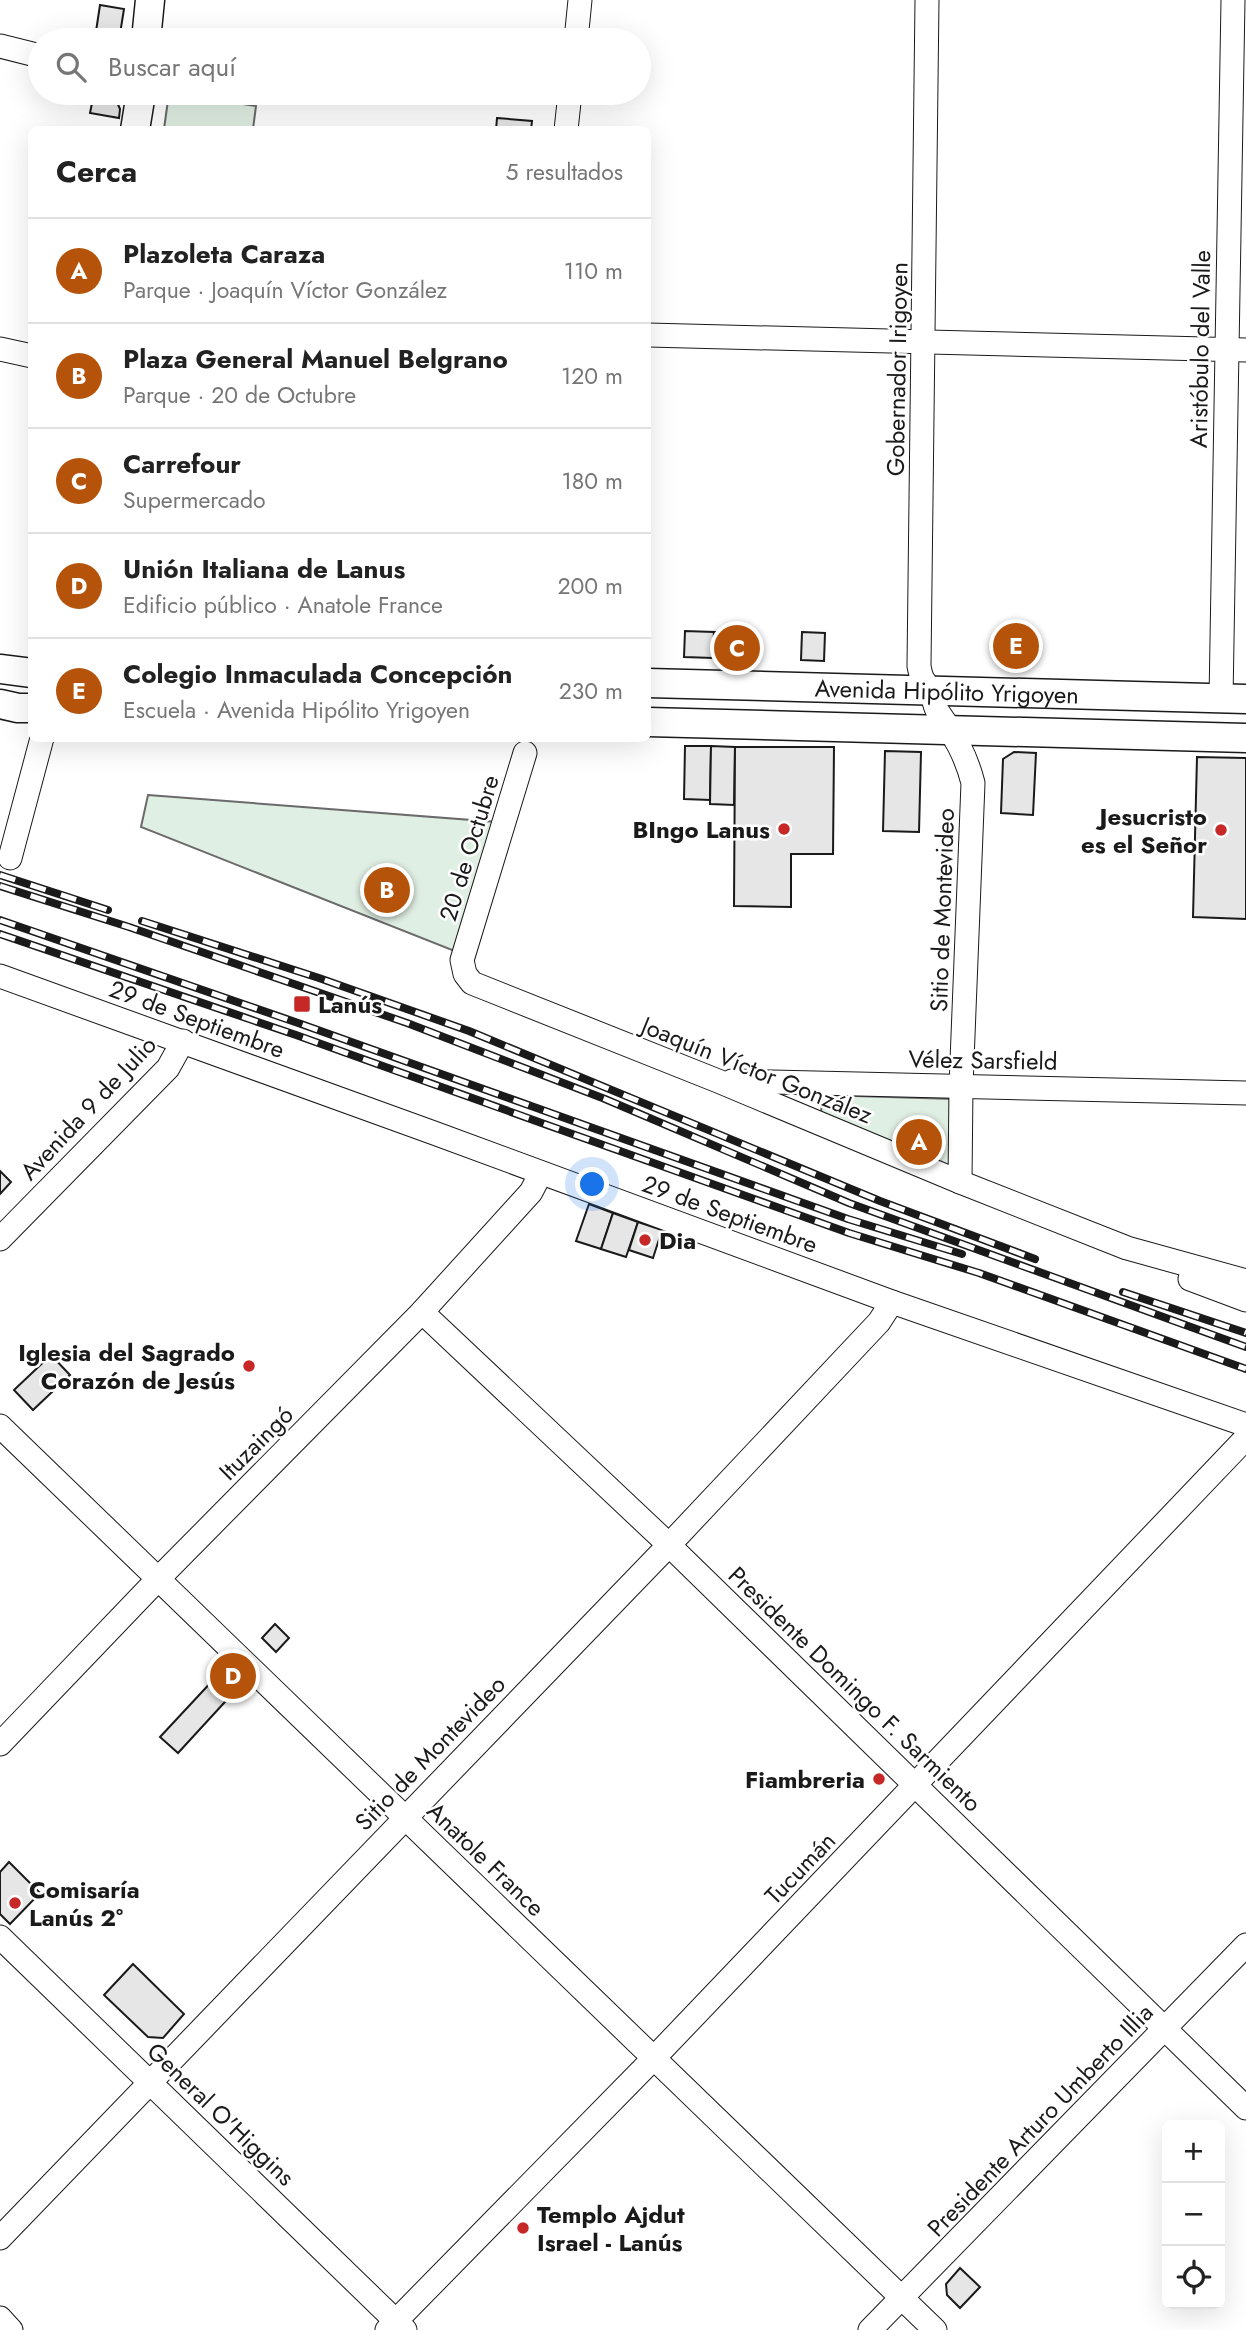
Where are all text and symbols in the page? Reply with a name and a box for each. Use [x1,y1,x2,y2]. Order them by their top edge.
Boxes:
search box [28,28,651,105]
icon: search [52,48,90,86]
text: Buscar aquí [108,48,236,86]
text: Cerca [56,150,137,193]
text: 5 resultados [506,155,623,189]
text: Plazoleta Caraza [123,235,325,273]
street label: Aristóbulo del Valle [1181,250,1219,448]
text: A [71,254,87,288]
text: 110 m [564,254,623,288]
street label: Gobernador Irigoyen [878,262,916,476]
text: Parque · Joaquín Víctor González [123,273,447,307]
text: Plaza General Manuel Belgrano [123,340,508,378]
text: B [71,359,87,393]
text: 120 m [561,359,623,393]
text: Parque · 20 de Octubre [123,378,356,412]
text: Carrefour [123,445,241,483]
text: C [71,464,87,498]
text: 180 m [561,464,623,498]
text: Supermercado [123,483,266,517]
text: Unión Italiana de Lanus [123,550,405,588]
text: D [71,569,87,603]
text: 200 m [557,569,623,603]
text: Edificio público · Anatole France [123,588,443,622]
pin: E [993,620,1039,672]
pin: C [714,622,760,674]
text: Colegio Inmaculada Concepción [123,655,513,693]
street label: Avenida Hipólito Yrigoyen [814,670,1079,712]
text: E [72,674,86,708]
text: 230 m [559,674,623,708]
text: Escuela · Avenida Hipólito Yrigoyen [123,693,470,727]
street label: 20 de Octubre [430,771,508,925]
place label: Jesucristo es el Señor [1081,799,1207,862]
street label: Sitio de Montevideo [921,808,963,1012]
place label: BIngo Lanus [632,812,770,847]
marker: BIngo Lanus [776,821,792,837]
marker: Jesucristo es el Señor [1213,822,1229,838]
pin: B [364,864,410,916]
street label: 29 de Septiembre [105,971,289,1067]
place label: Lanús [318,987,382,1022]
marker: Lanús [292,994,312,1014]
street label: Joaquín Víctor González [634,1007,878,1132]
street label: Avenida 9 de Julio [12,1028,164,1188]
street label: Vélez Sarsfield [908,1041,1058,1079]
pin: A [896,1116,942,1168]
street label: 29 de Septiembre [638,1166,822,1262]
your location [575,1167,609,1201]
place label: Dia [659,1223,696,1258]
marker: Dia [637,1232,653,1248]
place label: Iglesia del Sagrado Corazón de Jesús [18,1335,235,1398]
marker: Iglesia del Sagrado Corazón de Jesús [241,1358,257,1374]
street label: Ituzaingó [211,1398,301,1488]
street label: Presidente Domingo F. Sarmiento [720,1558,990,1820]
pin: D [210,1650,256,1702]
street label: Sitio de Montevideo [347,1668,513,1838]
place label: Fiambreria [745,1762,865,1797]
marker: Fiambreria [871,1771,887,1787]
street label: Anatole France [419,1794,553,1924]
street label: Tucumán [757,1824,843,1912]
place label: Comisaría Lanús 2° [29,1872,140,1935]
marker: Comisaría Lanús 2° [7,1895,23,1911]
street label: Presidente Arturo Umberto Illia [919,1996,1161,2244]
street label: General O'Higgins [139,2034,303,2194]
map controls [1162,2120,1225,2309]
button: + [1162,2120,1225,2183]
button: − [1162,2183,1225,2246]
place label: Templo Ajdut Israel - Lanús [537,2197,685,2260]
marker: Templo Ajdut Israel - Lanús [515,2220,531,2236]
button: locate [1162,2246,1225,2309]

